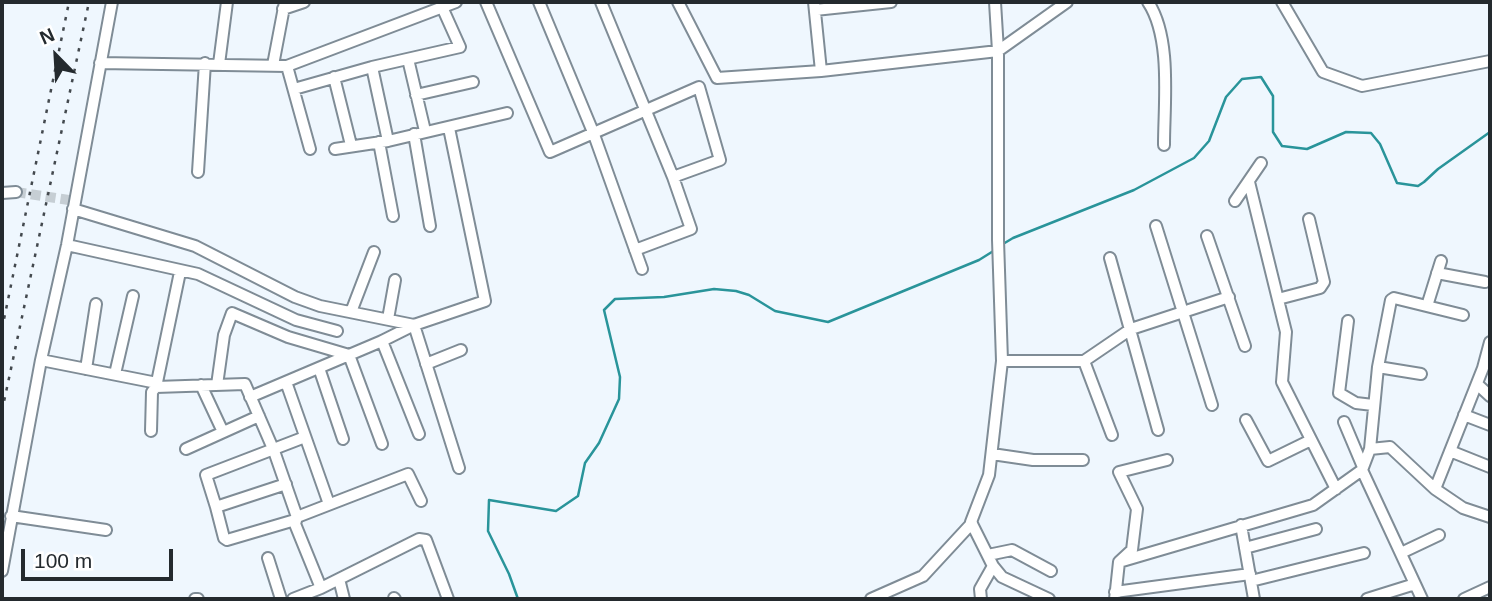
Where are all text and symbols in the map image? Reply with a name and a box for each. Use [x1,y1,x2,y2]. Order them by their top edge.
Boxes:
north arrow [21,21,91,91]
text: N [37,24,58,49]
scale bar [24,534,177,578]
text: 100 m [34,549,92,572]

